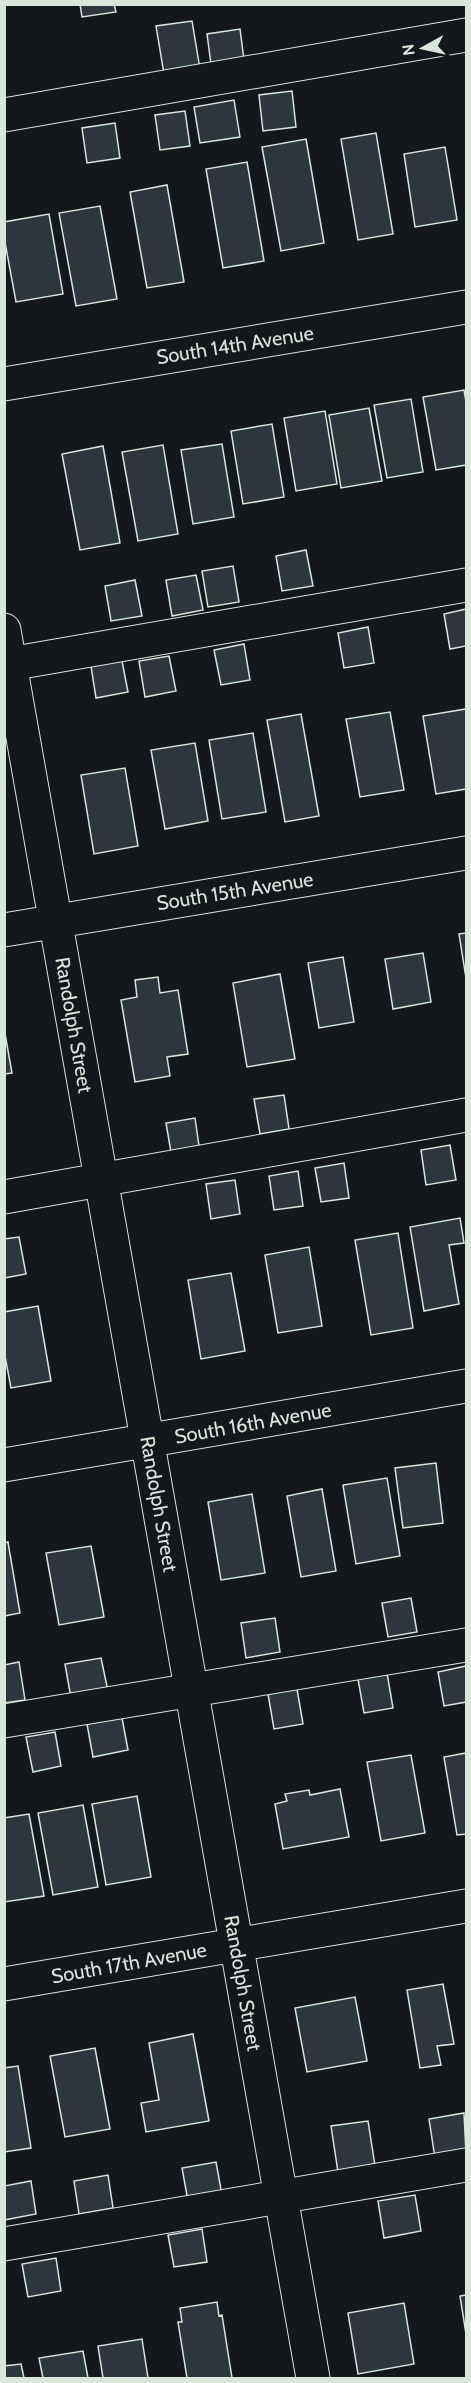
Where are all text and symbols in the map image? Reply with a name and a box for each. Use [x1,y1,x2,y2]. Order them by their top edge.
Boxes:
north arrow [393,18,453,78]
text: N [398,43,419,57]
street label: South 14th Avenue [155,321,315,369]
street label: South 15th Avenue [155,867,315,915]
street label: Randolph Street [50,955,98,1095]
street label: South 16th Avenue [173,1397,333,1449]
street label: Randolph Street [135,1434,183,1574]
street label: Randolph Street [219,1913,267,2053]
street label: South 17th Avenue [49,1938,209,1988]

